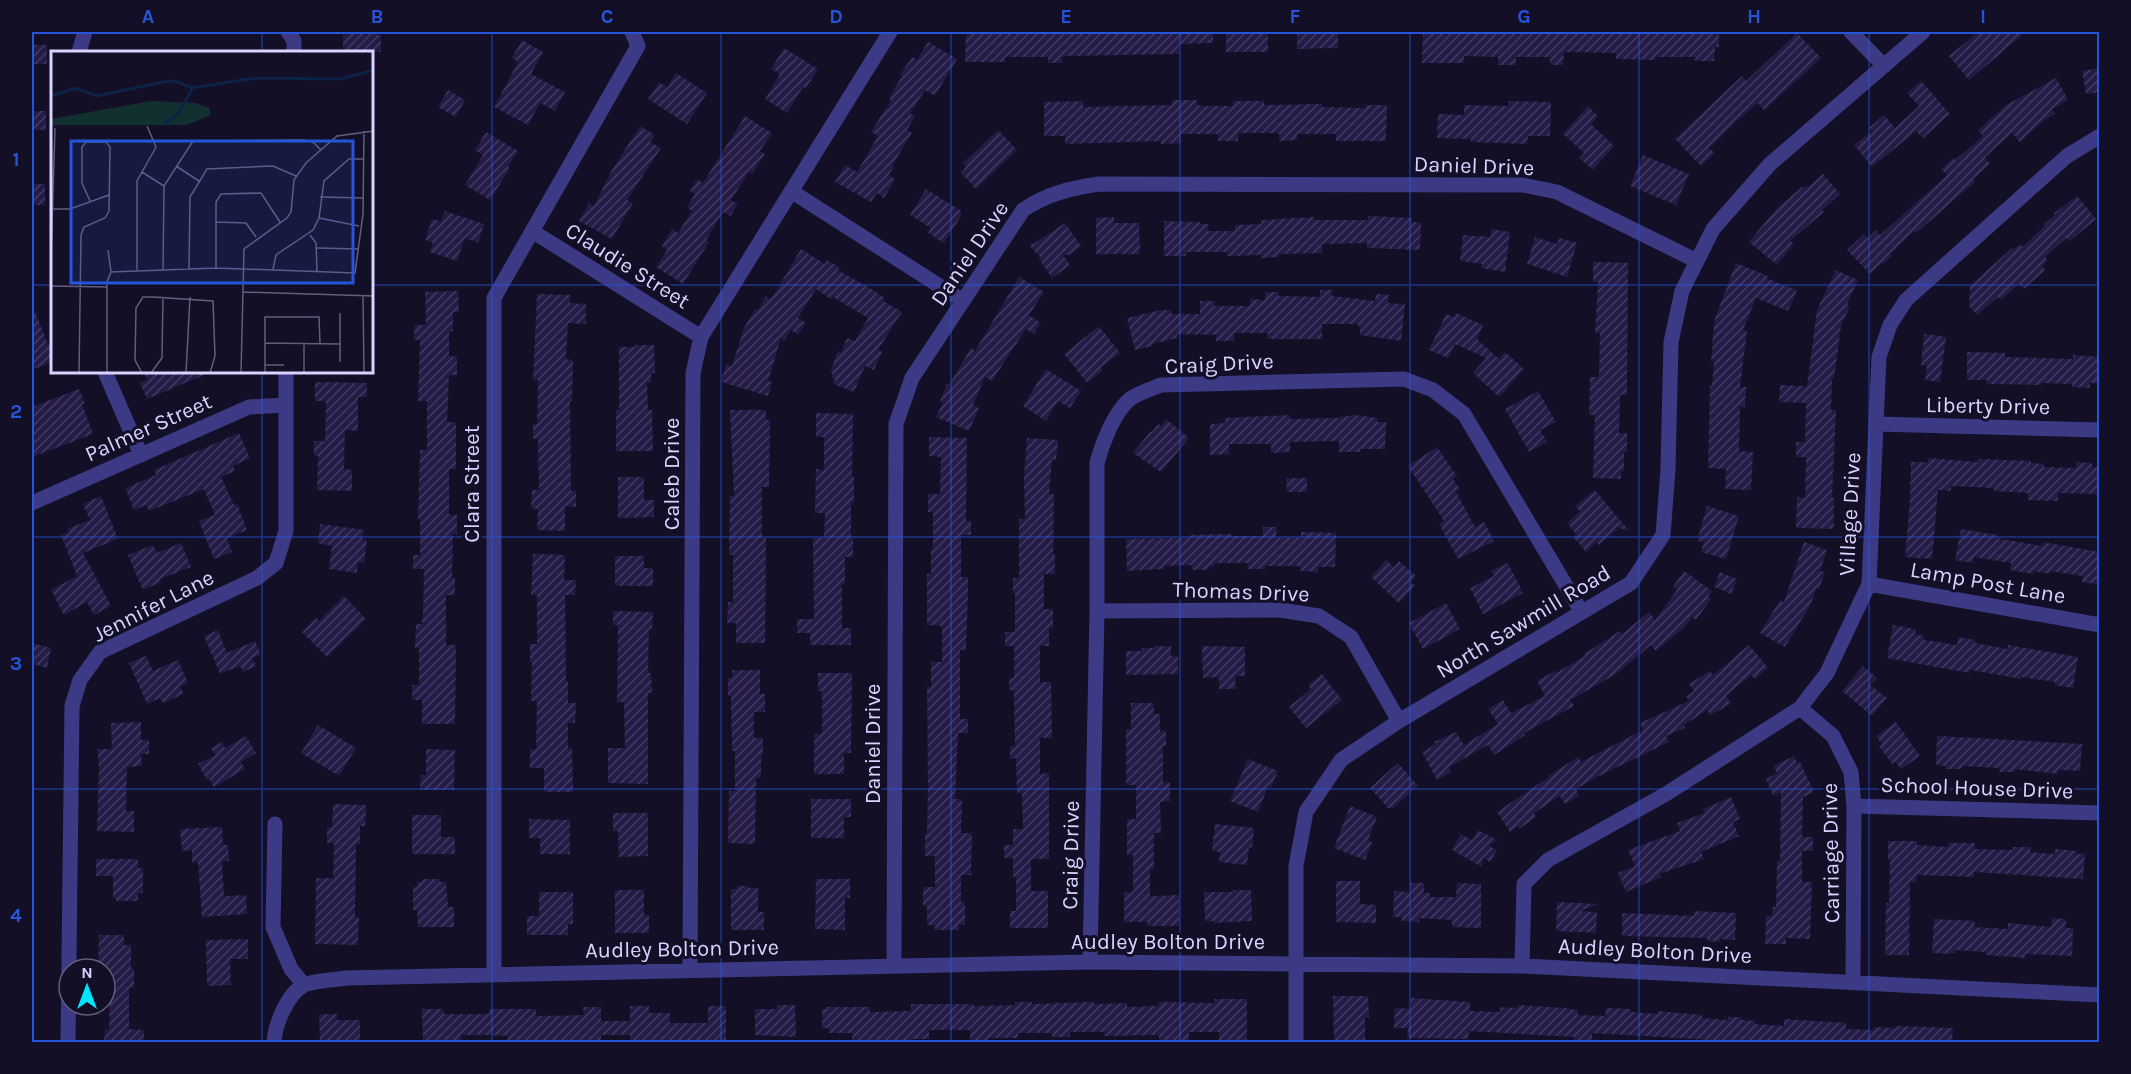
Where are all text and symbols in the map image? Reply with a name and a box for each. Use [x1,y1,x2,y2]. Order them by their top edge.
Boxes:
text: A [142,5,155,28]
text: B [371,5,383,28]
text: C [601,5,613,28]
text: D [829,5,843,28]
text: E [1060,5,1072,28]
text: F [1290,5,1301,28]
text: G [1517,5,1531,28]
text: H [1747,5,1761,28]
text: I [1980,5,1986,28]
inset map [51,51,374,374]
text: 1 [12,148,20,171]
street label: Daniel Drive [1413,151,1535,181]
street label: Daniel Drive [925,196,1014,311]
street label: Claudie Street [561,217,694,314]
street label: Craig Drive [1164,348,1274,380]
street label: Palmer Street [81,388,216,467]
street label: Liberty Drive [1926,392,2050,420]
text: 2 [10,400,22,423]
street label: Caleb Drive [659,418,685,530]
street label: Clara Street [459,425,485,543]
street label: Village Drive [1834,452,1866,576]
street label: Lamp Post Lane [1908,557,2068,609]
street label: North Sawmill Road [1432,560,1615,684]
street label: Jennifer Lane [89,564,218,647]
street label: Thomas Drive [1172,577,1310,607]
text: 3 [10,652,22,675]
street label: Daniel Drive [860,684,886,804]
street label: School House Drive [1880,772,2074,804]
street label: Carriage Drive [1817,783,1845,923]
street label: Craig Drive [1057,800,1085,910]
text: 4 [10,904,22,927]
street label: Audley Bolton Drive [1071,929,1265,955]
street label: Audley Bolton Drive [1557,933,1752,969]
street label: Audley Bolton Drive [585,934,779,964]
north arrow [57,957,117,1017]
text: N [81,963,93,982]

